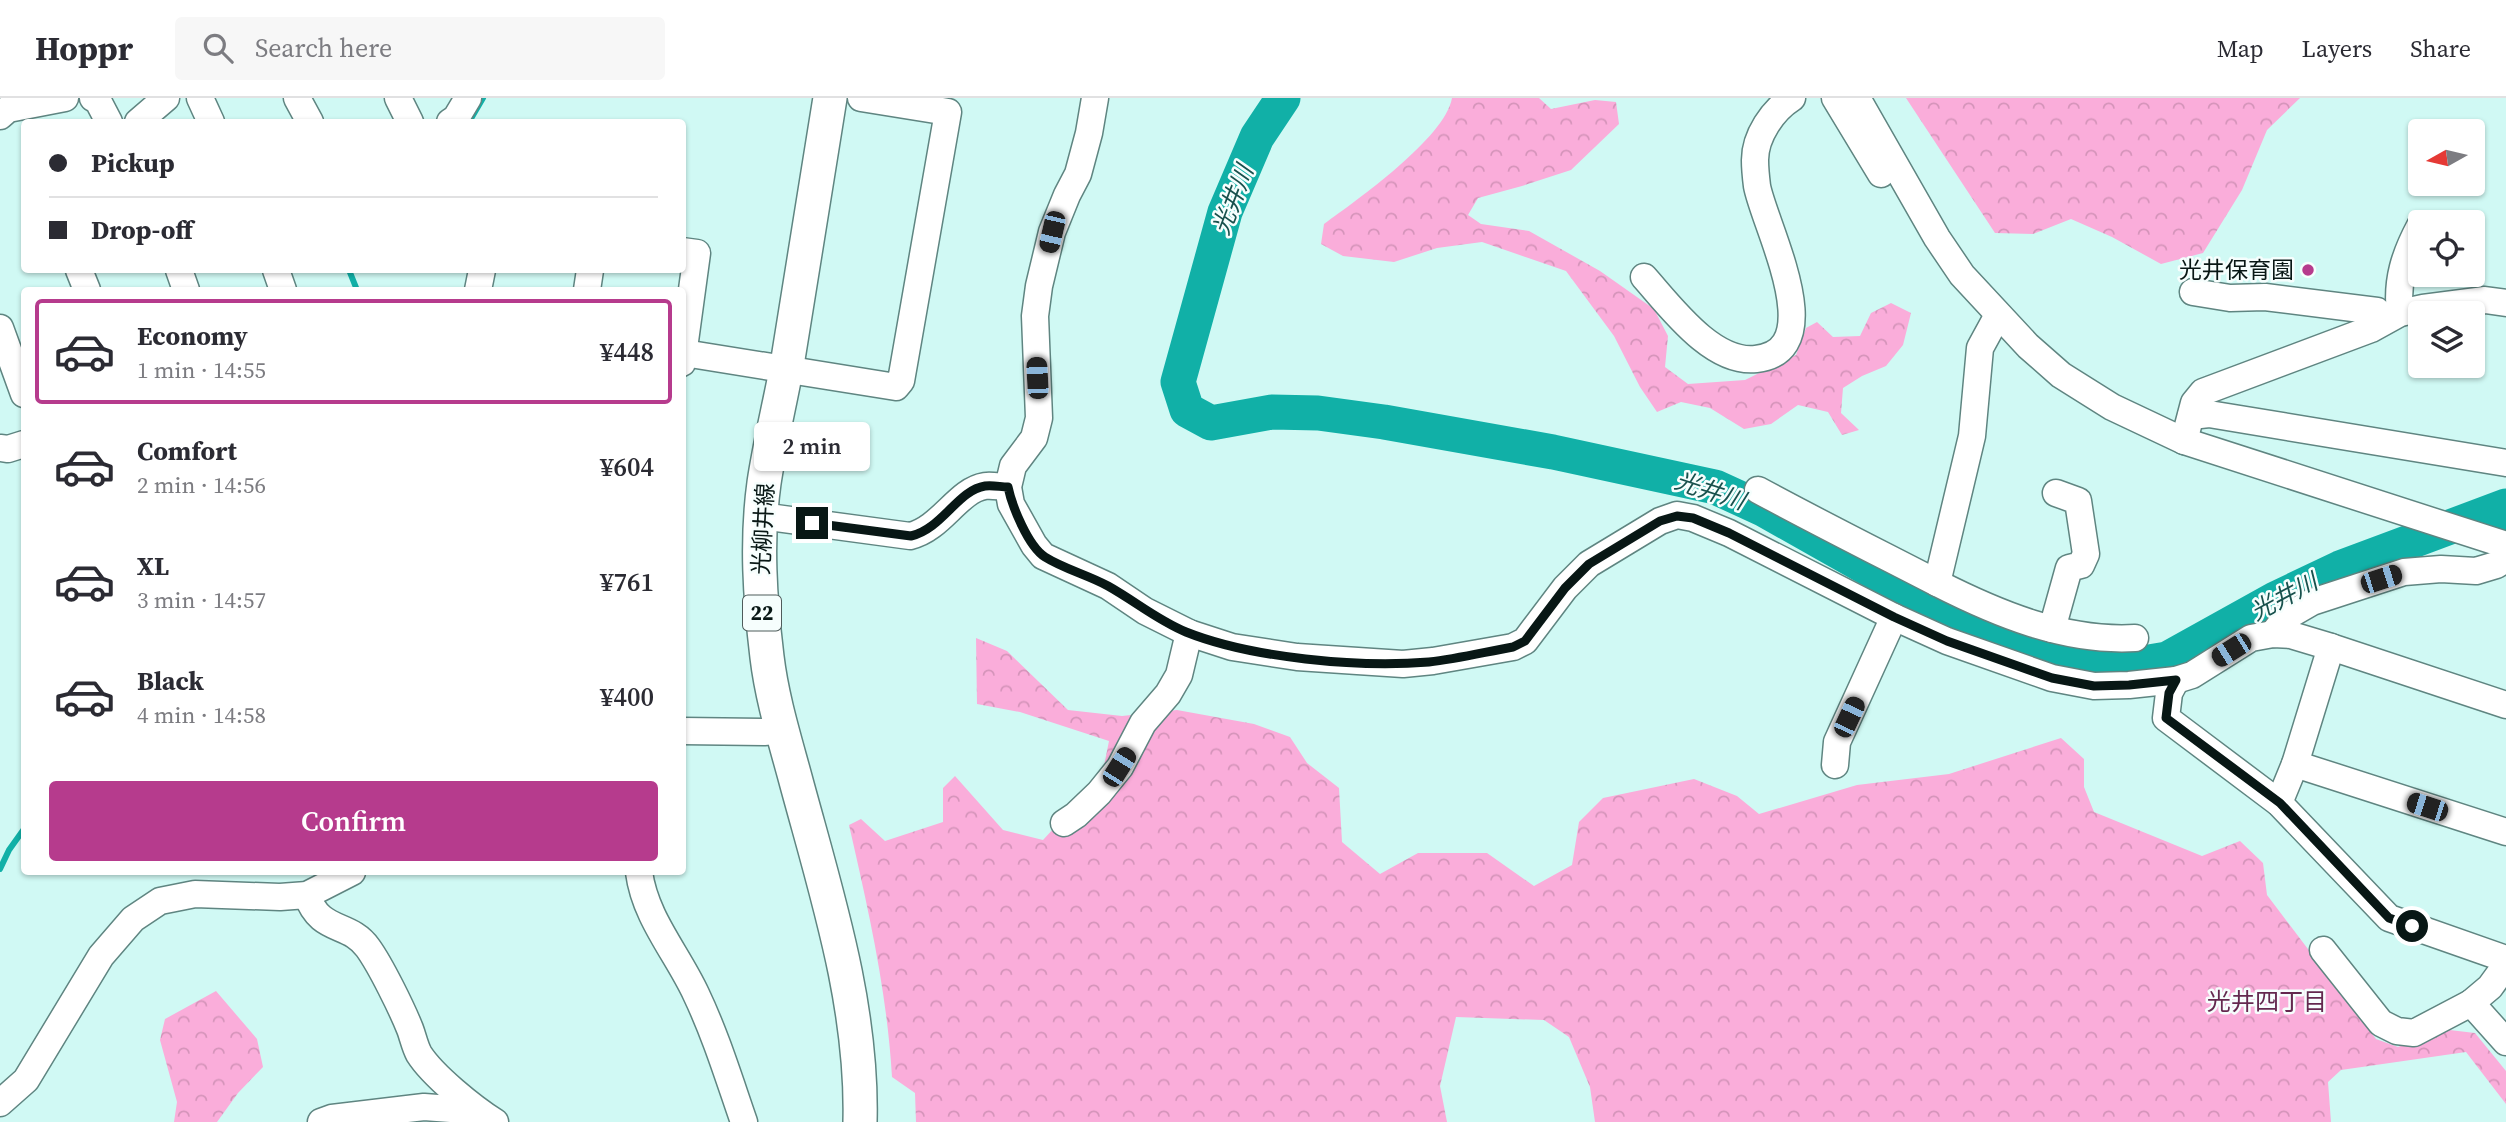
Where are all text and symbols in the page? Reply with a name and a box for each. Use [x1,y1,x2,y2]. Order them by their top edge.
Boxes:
search box [175,17,665,80]
text: Hoppr [35,26,133,71]
icon: search [199,29,237,67]
text: Search here [255,30,392,66]
text: Map [2217,32,2264,65]
text: Layers [2302,32,2372,65]
text: Share [2410,32,2471,65]
north arrow [2408,119,2485,196]
map controls [2408,119,2485,378]
text: Pickup [91,145,175,181]
water label: 光井川 [1204,157,1262,239]
car [1038,209,1067,255]
button: locate [2408,210,2485,287]
text: Drop-off [91,212,193,248]
place label: 光井保育園 [2179,254,2294,286]
marker: 光井保育園 [2300,262,2316,278]
button: layers [2408,301,2485,378]
text: Economy [137,318,248,354]
icon: car [53,320,116,383]
text: ¥448 [600,334,654,370]
text: 1 min · 14:55 [137,354,266,386]
car [1026,356,1049,400]
callout: 2 min [754,422,870,470]
text: 2 min [782,430,842,462]
text: Comfort [137,433,237,469]
icon: car [53,435,116,498]
text: ¥604 [600,449,654,485]
water label: 光井川 [1671,464,1752,518]
text: 2 min · 14:56 [137,469,266,501]
street label: 光柳井線 [745,482,781,576]
route end [796,507,828,539]
text: XL [137,548,169,584]
icon: car [53,550,116,613]
car [2358,563,2405,595]
text: ¥761 [600,564,654,600]
water label: 光井川 [2244,564,2326,628]
text: 3 min · 14:57 [137,584,266,616]
road number: 22 [743,596,781,630]
car [2208,630,2255,670]
text: Black [137,663,204,699]
icon: car [53,665,116,728]
text: ¥400 [600,679,654,715]
car [1831,694,1868,740]
text: 4 min · 14:58 [137,699,266,731]
car [1099,744,1140,790]
button: Confirm [49,781,658,861]
car [2404,791,2451,823]
route start [2396,910,2428,942]
district label: 光井四丁目 [2207,985,2327,1018]

